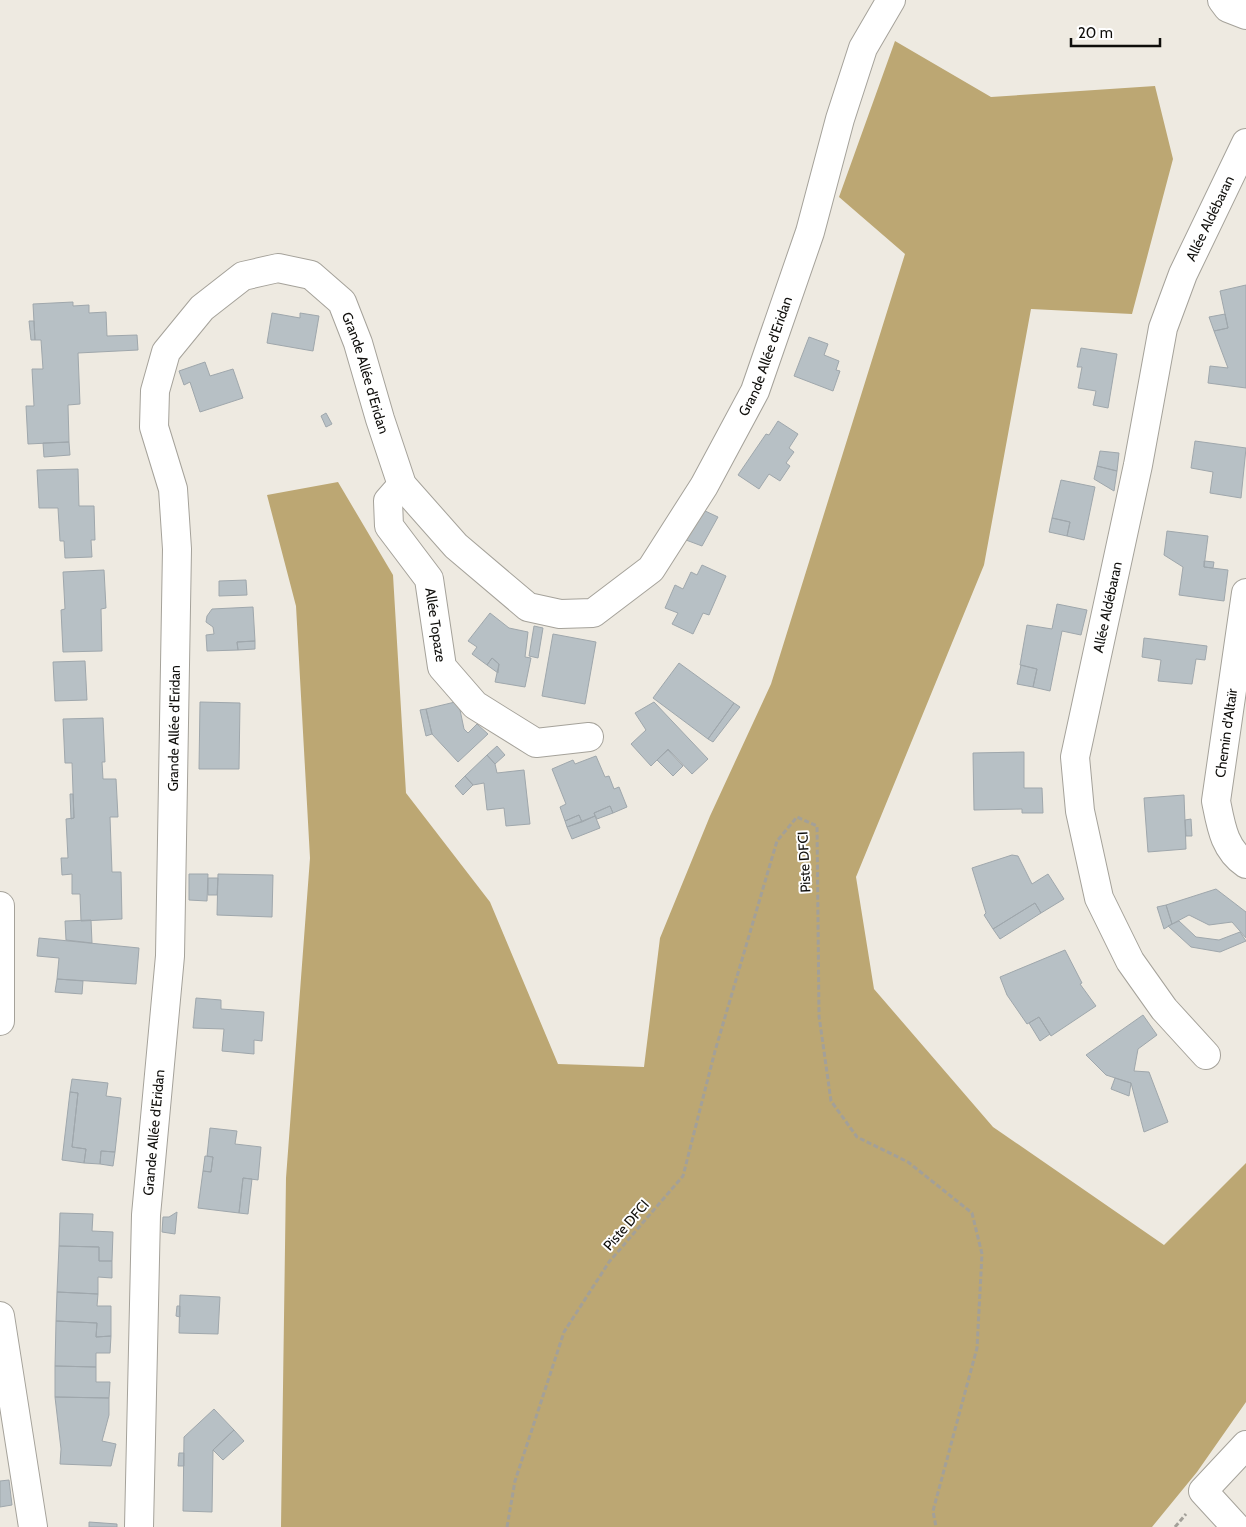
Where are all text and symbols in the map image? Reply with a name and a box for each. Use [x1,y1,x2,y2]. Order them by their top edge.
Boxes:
scale bar [1071,15,1160,47]
text: 20 m [1078,24,1113,42]
street label: Allée Aldébaran [1182,172,1238,264]
street label: Grande Allée d'Eridan [734,294,796,419]
street label: Grande Allée d'Eridan [338,309,393,436]
street label: Allée Aldébaran [1089,560,1126,654]
street label: Allée Topaze [421,587,450,663]
street label: Grande Allée d'Eridan [164,665,184,792]
street label: Chemin d'Altaïr [1211,687,1241,779]
street label: Piste DFCI [793,831,815,893]
street label: Grande Allée d'Eridan [139,1068,168,1196]
street label: Piste DFCI [599,1196,653,1254]

